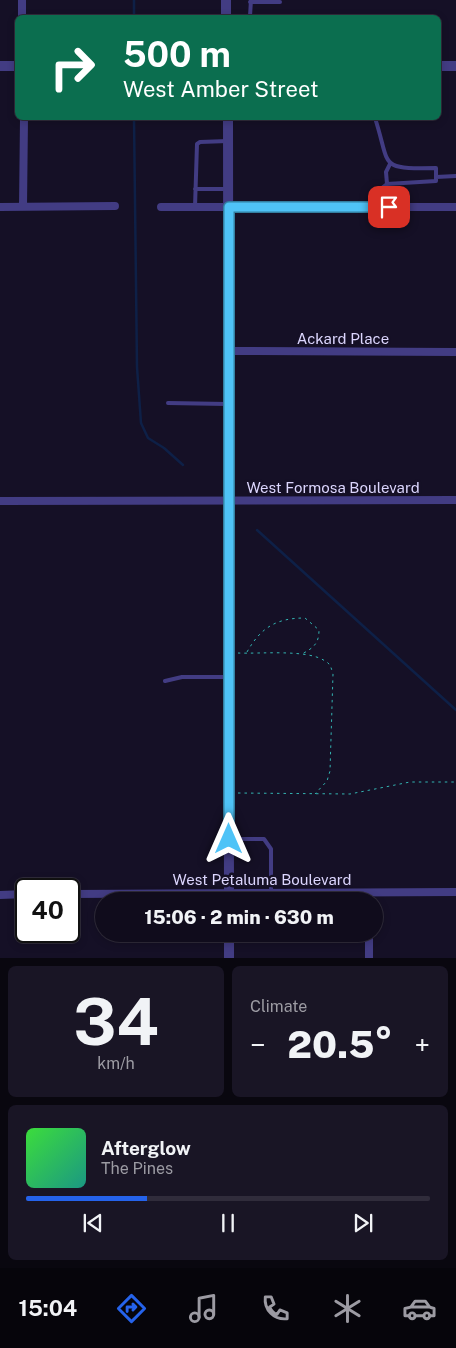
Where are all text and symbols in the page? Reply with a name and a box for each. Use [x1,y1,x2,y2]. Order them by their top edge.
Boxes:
text: 500 m [123,34,231,75]
icon: right [40,35,105,100]
text: West Amber Street [123,76,319,102]
pin [368,186,410,228]
icon: arrive [375,193,403,221]
street label: Ackard Place [297,330,389,347]
street label: West Formosa Boulevard [246,479,420,496]
position arrow [202,812,254,864]
street label: West Petaluma Boulevard [173,871,351,888]
speed limit sign: 40 [15,878,80,943]
text: 15:06 · 2 min · 630 m [144,906,334,928]
text: 34 [73,983,159,1060]
text: Climate [250,997,307,1016]
text: 20.5° [287,1022,393,1067]
text: − [250,1028,266,1061]
text: + [414,1028,430,1061]
text: km/h [97,1054,135,1073]
text: Afterglow [101,1137,191,1159]
text: The Pines [101,1159,173,1178]
icon: previous [79,1209,107,1237]
icon: pause [214,1209,242,1237]
icon: next [349,1209,377,1237]
icon: directions [114,1291,149,1326]
icon: music [186,1291,221,1326]
icon: phone [258,1291,293,1326]
icon: climate [330,1291,365,1326]
icon: car [402,1291,437,1326]
text: 15:04 [19,1295,77,1321]

